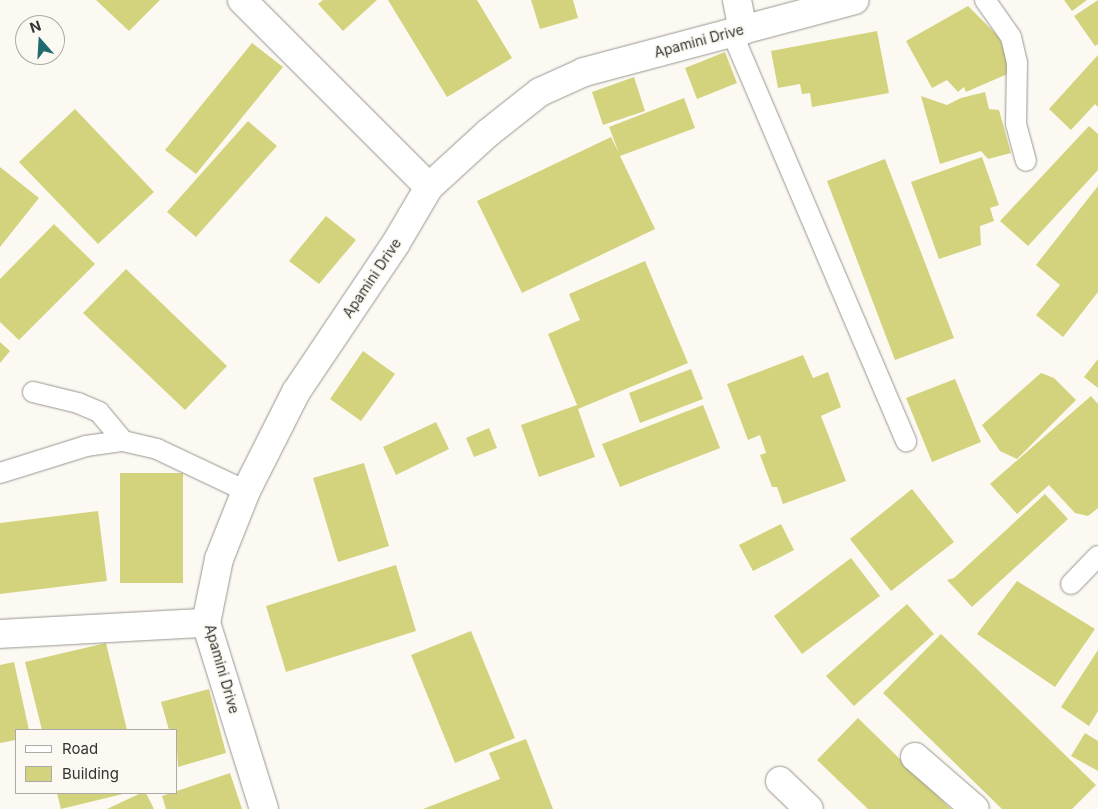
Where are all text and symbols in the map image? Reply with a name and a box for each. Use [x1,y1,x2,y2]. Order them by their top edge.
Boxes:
north arrow [15,15,65,65]
text: N [27,17,43,36]
street label: Apamini Drive [652,21,746,61]
street label: Apamini Drive [339,235,405,321]
street label: Apamini Drive [201,622,243,716]
legend [15,729,178,794]
text: Road [62,739,98,758]
text: Building [62,764,119,783]

